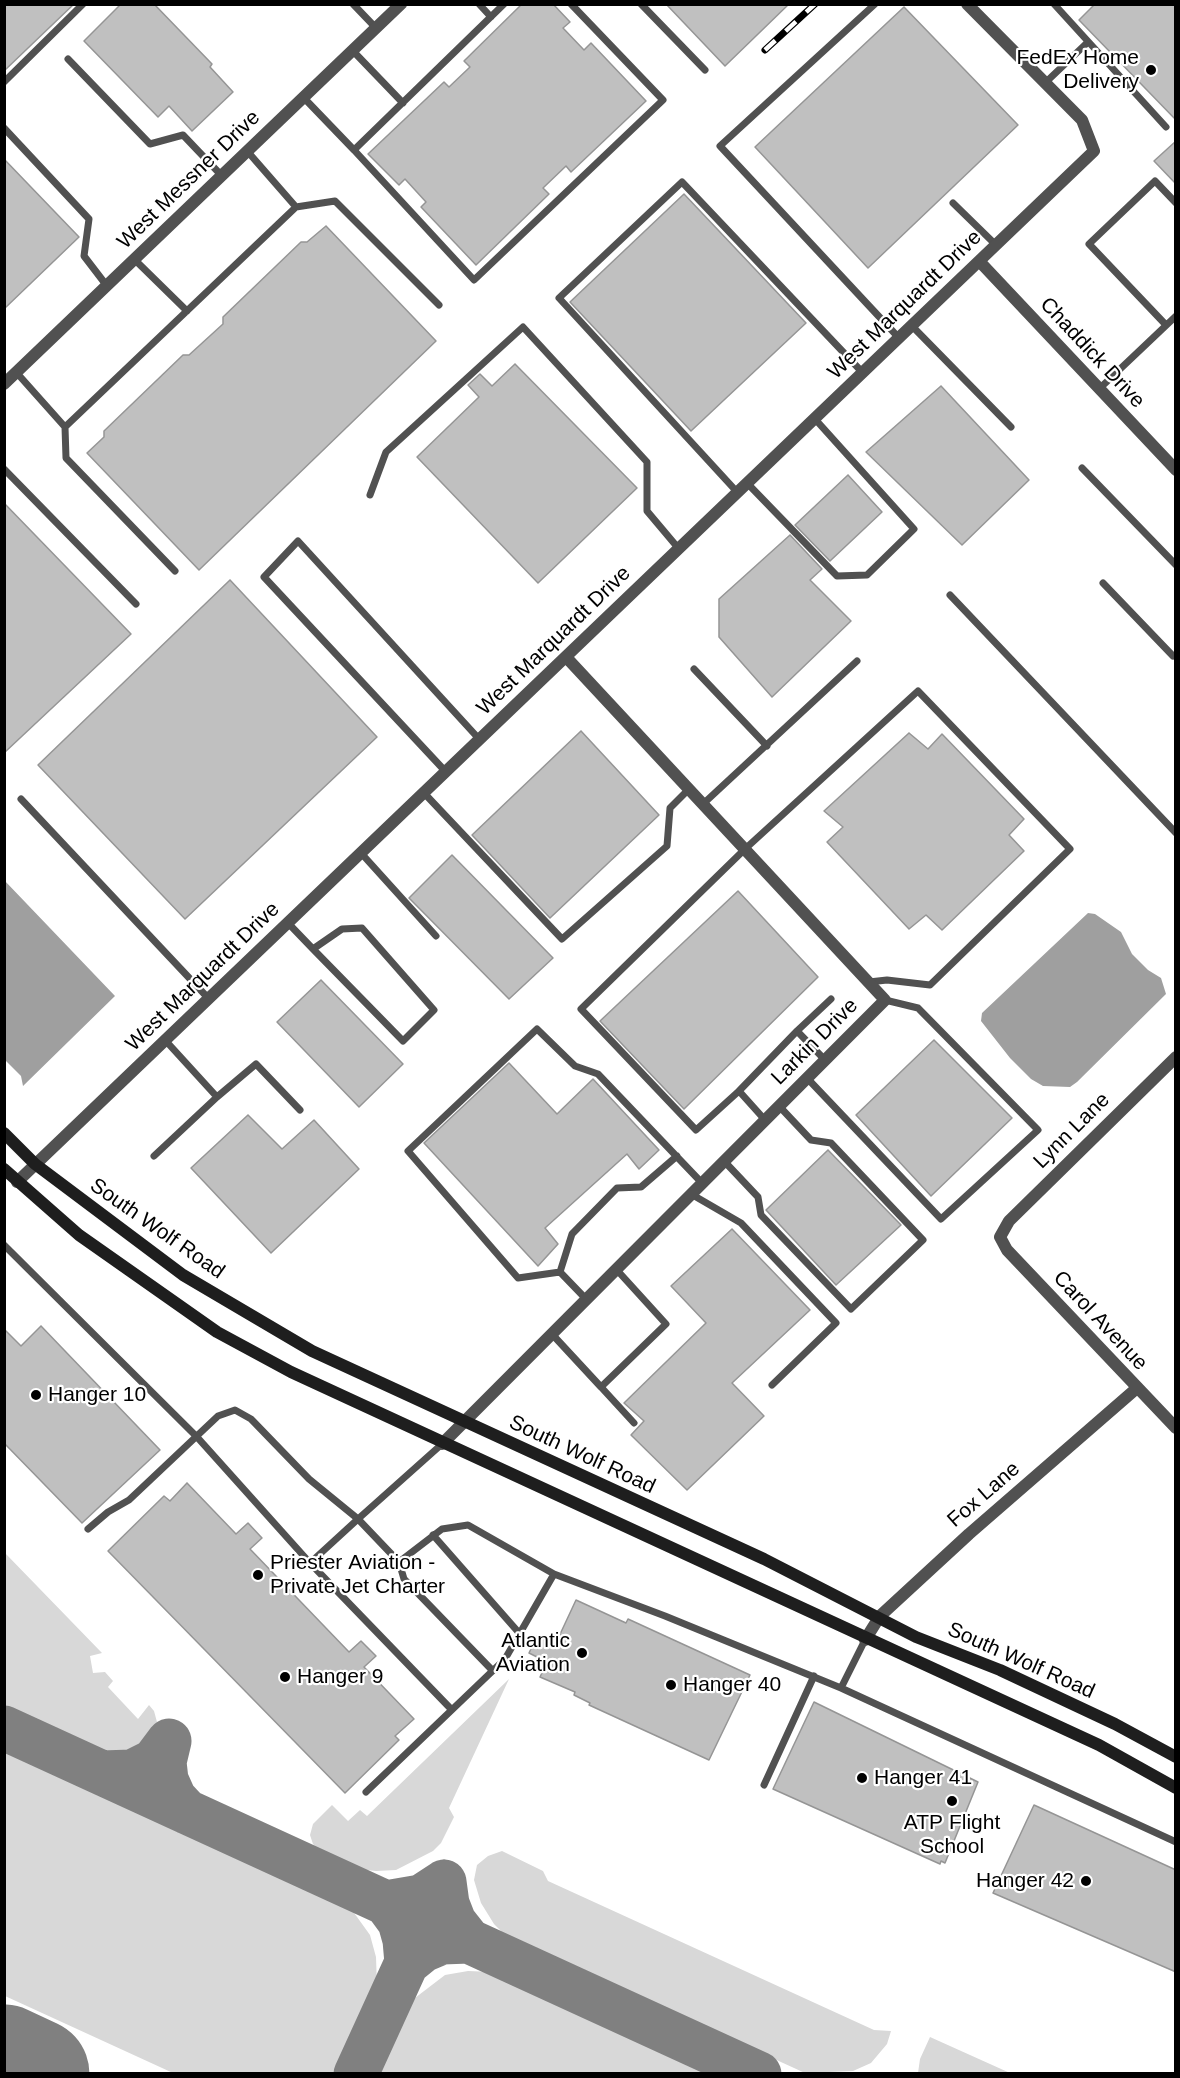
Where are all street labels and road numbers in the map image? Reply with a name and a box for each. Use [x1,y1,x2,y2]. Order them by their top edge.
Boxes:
street label: West Messner Drive [112,105,266,255]
street label: West Marquardt Drive [823,225,987,385]
street label: Chaddick Drive [1034,292,1150,414]
street label: West Marquardt Drive [472,561,636,721]
street label: West Marquardt Drive [121,897,285,1057]
street label: Larkin Drive [766,993,864,1091]
street label: Lynn Lane [1029,1088,1115,1174]
street label: South Wolf Road [85,1173,229,1285]
street label: Carol Avenue [1048,1266,1152,1376]
street label: South Wolf Road [505,1410,659,1500]
street label: Fox Lane [943,1457,1025,1533]
street label: South Wolf Road [944,1617,1098,1705]

